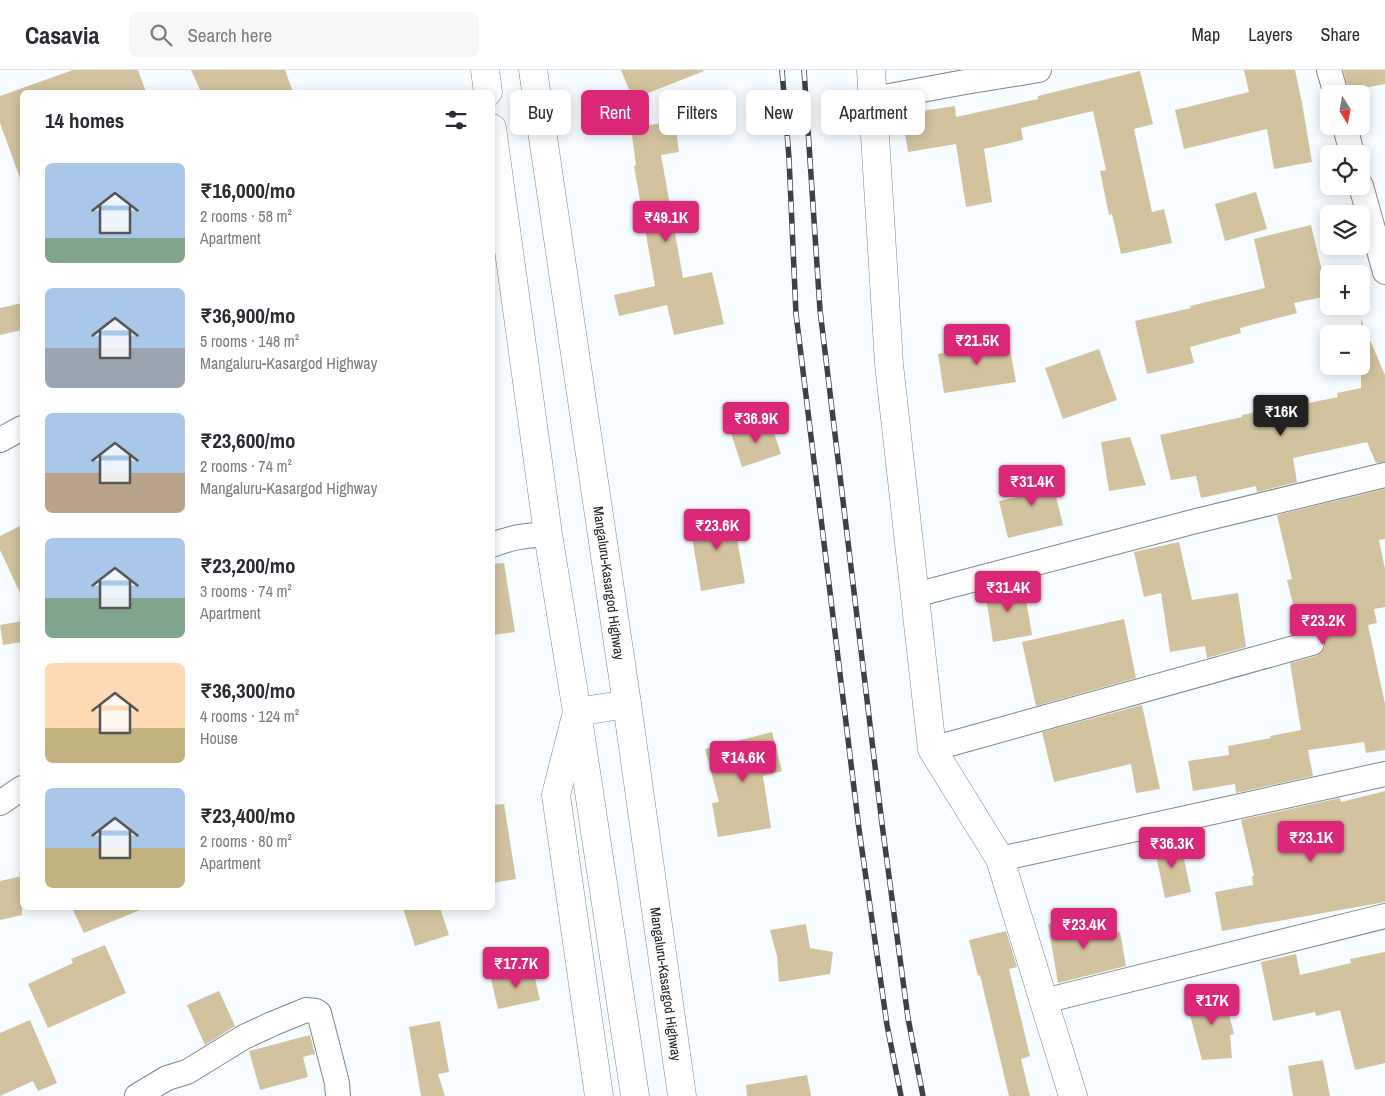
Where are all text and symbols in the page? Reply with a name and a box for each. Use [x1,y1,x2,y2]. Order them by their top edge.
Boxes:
search box [129,12,479,57]
text: Casavia [25,19,99,51]
icon: search [147,21,175,49]
text: Search here [187,22,272,48]
text: Map [1192,22,1220,47]
text: Layers [1248,22,1293,47]
text: Share [1321,22,1360,47]
north arrow [1320,85,1370,135]
map controls [1320,85,1370,375]
chip: Buy [510,90,571,135]
chip: Rent [581,90,649,135]
chip: Filters [659,90,736,135]
chip: New [746,90,811,135]
chip: Apartment [821,90,925,135]
text: 14 homes [45,106,124,135]
icon: filters [442,106,470,134]
button: locate [1320,145,1370,195]
text: ₹16,000/mo [200,176,295,205]
icon: home [85,183,145,243]
pin: ₹49.1K [625,200,707,243]
text: 2 rooms · 58 m² [200,205,292,227]
button: layers [1320,205,1370,255]
text: ₹49.1K [644,206,688,228]
text: Apartment [200,227,261,249]
button: + [1320,265,1370,315]
text: ₹36,900/mo [200,301,295,330]
icon: home [85,308,145,368]
pin: ₹21.5K [936,324,1018,366]
button: − [1320,325,1370,375]
text: ₹21.5K [955,329,999,351]
text: 5 rooms · 148 m² [200,330,299,352]
text: Mangaluru-Kasargod Highway [200,352,377,374]
pin: ₹16K [1251,394,1311,437]
text: ₹16K [1264,400,1298,422]
pin: ₹36.9K [715,402,797,444]
text: ₹36.9K [734,407,778,429]
text: ₹23,600/mo [200,426,295,455]
icon: home [85,433,145,493]
text: 2 rooms · 74 m² [200,455,292,477]
pin: ₹31.4K [991,464,1073,507]
text: ₹31.4K [1010,470,1054,492]
text: Mangaluru-Kasargod Highway [200,477,377,499]
street label: Mangaluru-Kasargod Highway [589,505,629,661]
pin: ₹23.6K [676,508,758,551]
text: ₹23.6K [695,514,739,536]
text: ₹23,200/mo [200,551,295,580]
icon: home [85,558,145,618]
pin: ₹31.4K [967,570,1049,613]
text: ₹31.4K [986,576,1030,598]
text: 3 rooms · 74 m² [200,580,292,602]
text: Apartment [200,602,261,624]
pin: ₹23.2K [1282,604,1364,646]
text: ₹23.2K [1301,609,1345,631]
text: ₹36,300/mo [200,676,295,705]
icon: home [85,683,145,743]
text: 4 rooms · 124 m² [200,705,299,727]
text: House [200,727,238,749]
pin: ₹14.6K [702,740,784,783]
text: ₹14.6K [721,746,765,768]
text: ₹23,400/mo [200,801,295,830]
icon: home [85,808,145,868]
pin: ₹23.1K [1270,820,1352,863]
pin: ₹36.3K [1131,826,1213,869]
text: ₹23.1K [1289,826,1333,848]
text: 2 rooms · 80 m² [200,830,292,852]
text: ₹36.3K [1150,832,1194,854]
text: Apartment [200,852,261,874]
street label: Mangaluru-Kasargod Highway [646,906,686,1062]
pin: ₹23.4K [1043,908,1125,950]
text: ₹23.4K [1062,913,1106,935]
pin: ₹17.7K [475,946,557,989]
text: ₹17.7K [494,952,538,974]
pin: ₹17K [1182,984,1242,1026]
text: ₹17K [1195,989,1229,1011]

